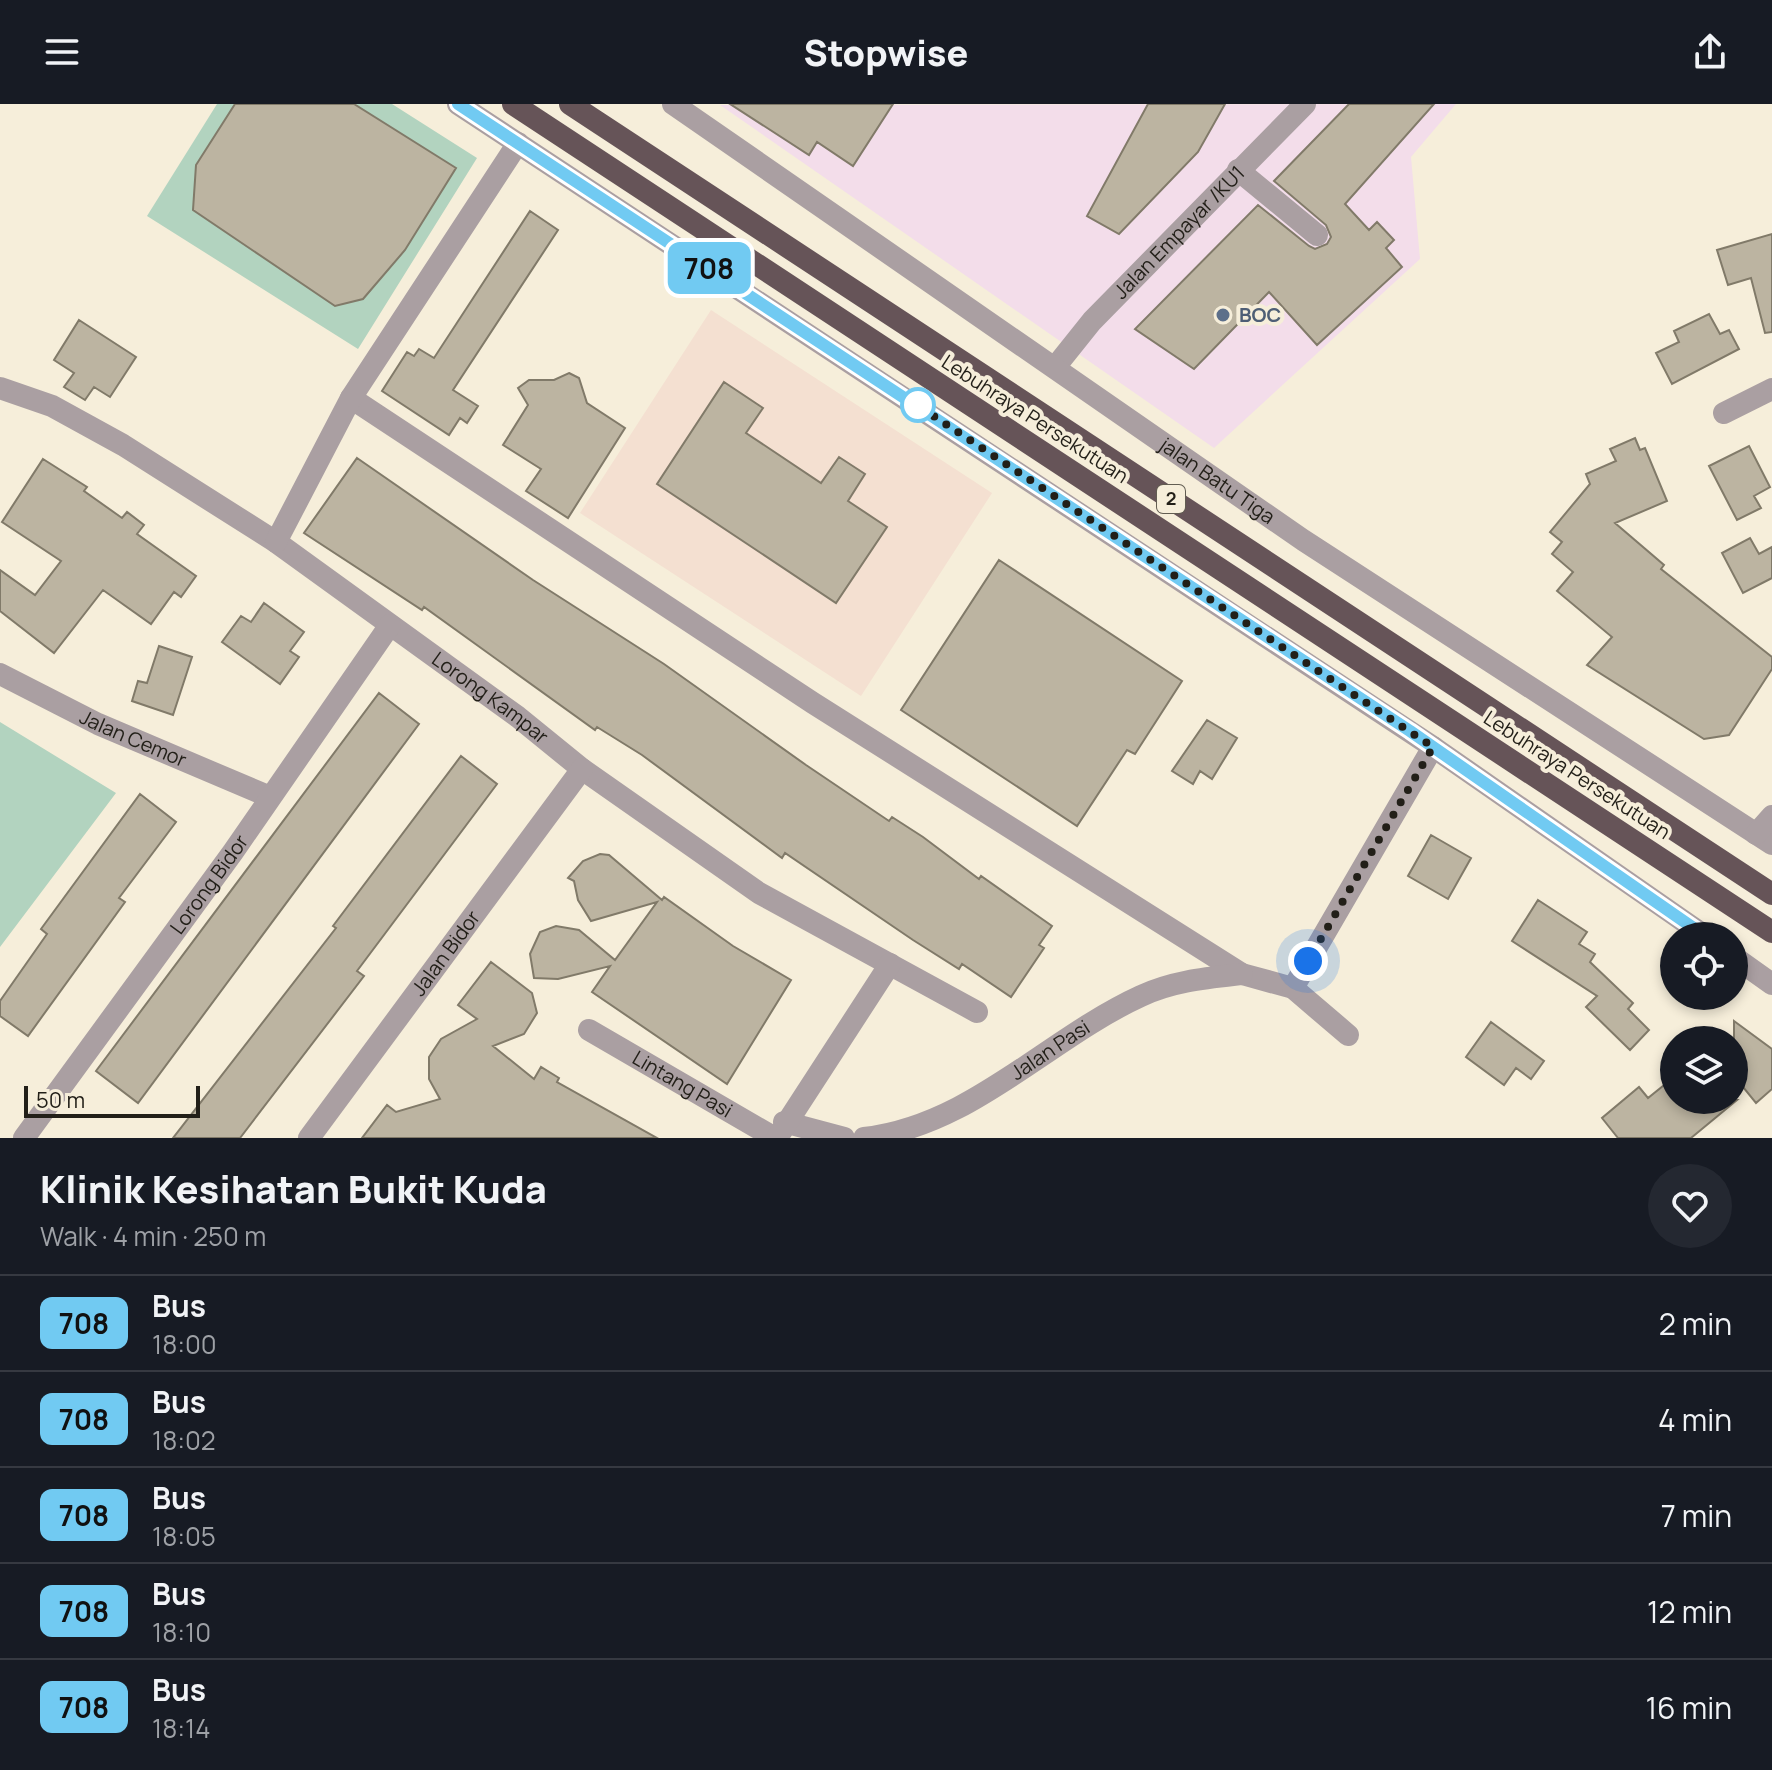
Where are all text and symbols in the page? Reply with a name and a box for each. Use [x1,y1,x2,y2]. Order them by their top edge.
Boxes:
text: Stopwise [804,28,968,77]
icon: menu [40,30,84,74]
icon: share [1688,30,1732,74]
street label: Jalan Empayar /KU1 [1107,159,1250,304]
line badge: 708 [663,242,755,294]
text: 708 [684,249,734,287]
place label: BOC [1239,301,1281,328]
marker: BOC [1214,306,1232,324]
street label: Lebuhraya Persekutuan [937,348,1134,489]
unlabelled marker [901,388,935,422]
street label: jalan Batu Tiga [1154,430,1281,530]
road number: 2 [1157,485,1185,513]
street label: Lorong Kampar [427,645,554,750]
street label: Jalan Cemor [75,703,191,773]
street label: Lebuhraya Persekutuan [1479,704,1676,845]
street label: Lorong Bidor [164,829,254,939]
street label: Jalan Bidor [405,905,486,1001]
map controls [1660,922,1748,1114]
button: locate [1660,922,1748,1010]
your location [1288,941,1328,981]
street label: Jalan Pasi [1005,1013,1095,1086]
button: layers [1660,1026,1748,1114]
street label: Lintang Pasi [628,1044,738,1123]
scale bar [24,1082,200,1118]
text: 50 m [36,1085,85,1115]
text: Klinik Kesihatan Bukit Kuda [40,1162,547,1214]
button: heart [1648,1164,1732,1248]
text: Walk · 4 min · 250 m [40,1218,266,1254]
text: Bus [152,1285,206,1326]
text: 2 min [1659,1303,1732,1344]
text: 708 [59,1304,109,1342]
text: 18:00 [152,1326,217,1362]
text: Bus [152,1381,206,1422]
text: 4 min [1658,1399,1732,1440]
text: 708 [59,1400,109,1438]
text: 18:02 [152,1422,216,1458]
text: Bus [152,1477,206,1518]
text: 7 min [1661,1495,1732,1536]
text: 708 [59,1496,109,1534]
text: 18:05 [152,1518,216,1554]
text: Bus [152,1573,206,1614]
text: 12 min [1647,1591,1732,1632]
text: 708 [59,1592,109,1630]
text: 18:10 [152,1614,211,1650]
text: Bus [152,1669,206,1710]
text: 16 min [1645,1687,1732,1728]
text: 708 [59,1688,109,1726]
text: 18:14 [152,1710,210,1746]

